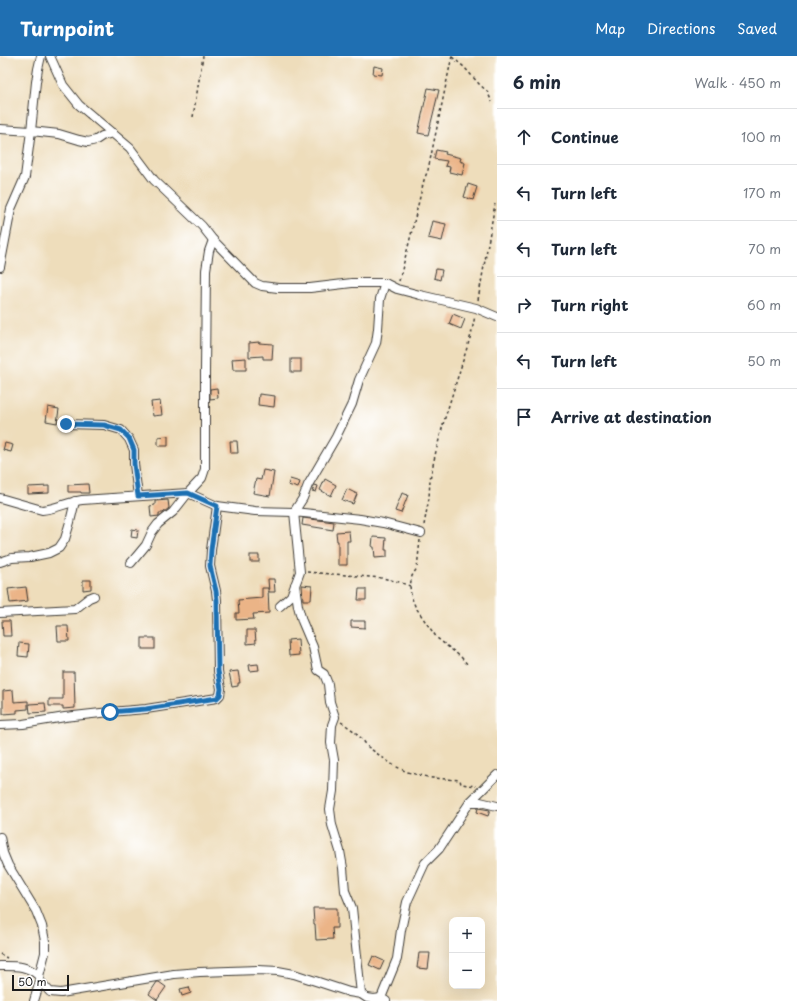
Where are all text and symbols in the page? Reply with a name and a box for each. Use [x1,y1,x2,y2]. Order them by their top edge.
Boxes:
text: Turnpoint [20,14,114,42]
text: Map [595,18,625,39]
text: Directions [647,18,715,39]
text: Saved [737,18,777,39]
text: 6 min [513,69,561,95]
text: Walk · 450 m [695,73,781,92]
text: Continue [551,125,619,148]
icon: ahead [513,126,535,148]
text: 100 m [741,127,781,146]
text: Turn left [551,181,617,204]
icon: left [513,182,535,204]
text: 170 m [743,183,781,202]
text: Turn left [551,237,617,260]
icon: left [513,238,535,260]
text: 70 m [748,239,781,258]
text: Turn right [551,293,628,316]
icon: right [513,294,535,316]
text: 60 m [747,295,781,314]
text: Turn left [551,349,617,372]
icon: left [513,350,535,372]
text: 50 m [747,351,781,370]
text: Arrive at destination [551,405,712,428]
icon: arrive [513,406,535,428]
route end [57,415,75,433]
route start [101,703,119,721]
map controls [449,917,485,989]
button: + [449,917,485,953]
button: − [449,953,485,989]
scale bar [12,973,69,992]
text: 50 m [18,973,47,990]

